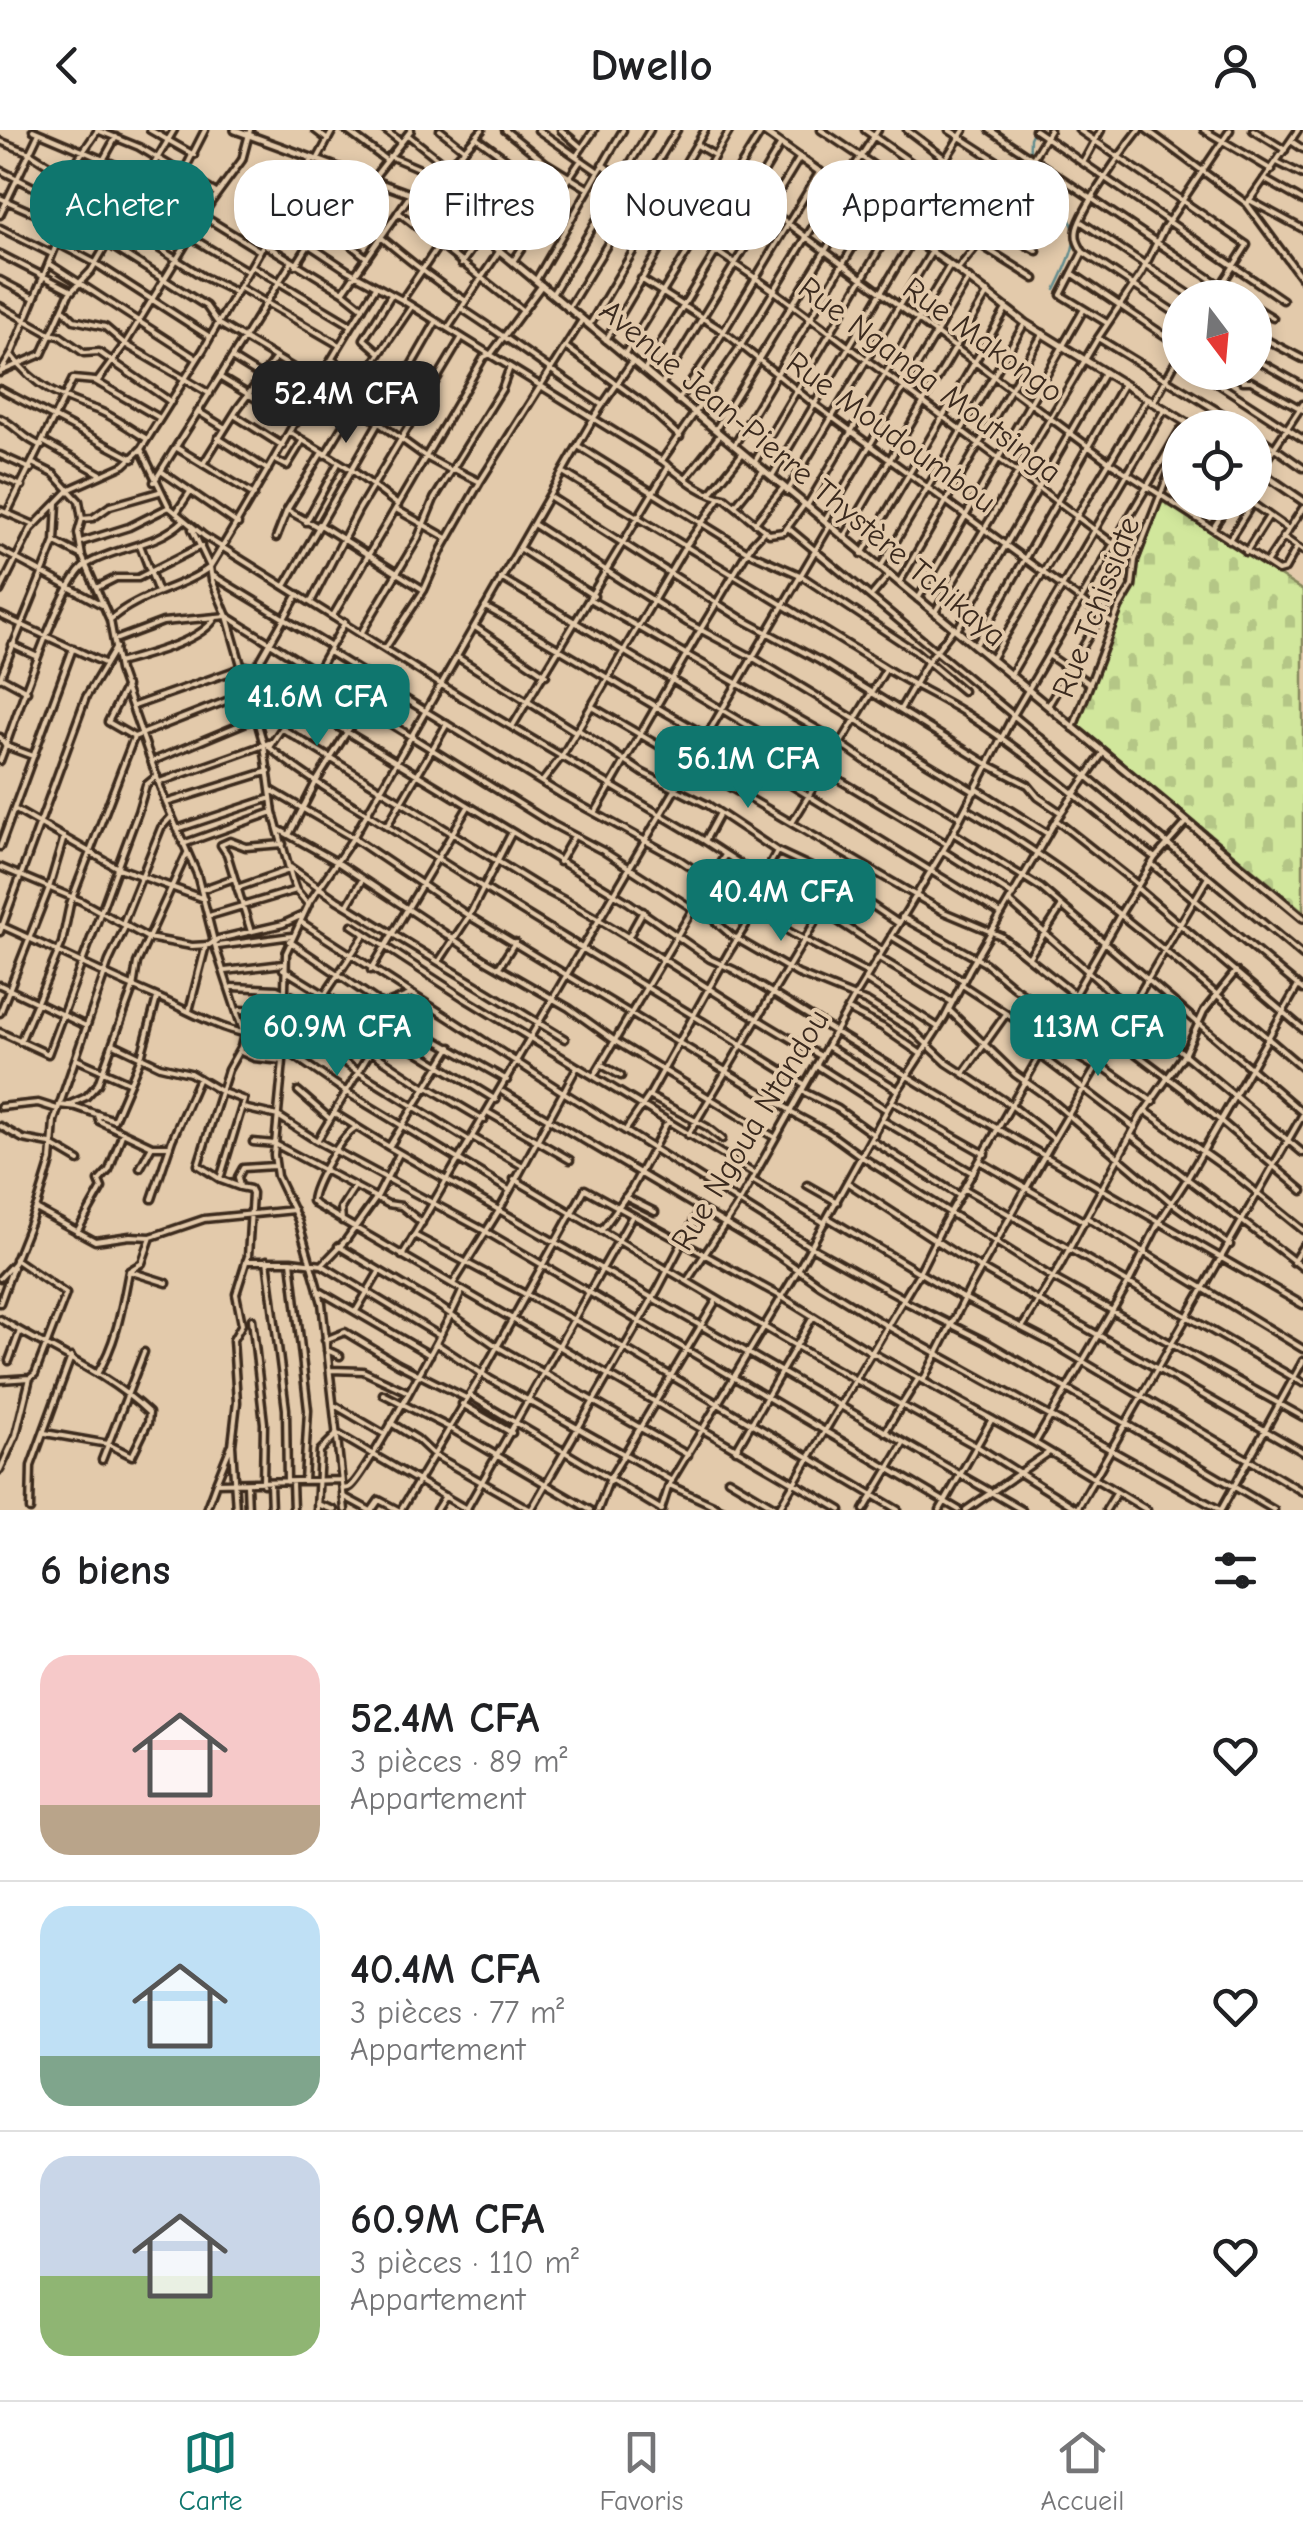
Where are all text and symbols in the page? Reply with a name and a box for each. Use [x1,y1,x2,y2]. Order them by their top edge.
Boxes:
icon: back [40,38,95,93]
icon: person [1208,38,1263,93]
text: Dwello [590,39,713,91]
chip: Acheter [30,160,214,250]
chip: Louer [234,160,389,250]
chip: Filtres [409,160,570,250]
chip: Nouveau [590,160,787,250]
chip: Appartement [807,160,1069,250]
street label: Rue Nganga Moutsinga [791,269,1069,491]
street label: Rue Makongo [896,270,1070,410]
north arrow [1162,280,1272,390]
map controls [1162,280,1272,520]
street label: Avenue Jean-Pierre Thystère Tchikaya [592,292,1014,654]
street label: Rue Moudoumbou [779,344,1003,520]
pin: 52.4M CFA [232,361,460,446]
text: 52.4M CFA [274,375,418,412]
button: locate [1162,410,1272,520]
street label: Rue Tchissiate [1045,511,1147,703]
pin: 41.6M CFA [203,664,431,749]
text: 41.6M CFA [247,678,387,715]
pin: 56.1M CFA [634,726,862,811]
text: 56.1M CFA [677,740,819,777]
pin: 40.4M CFA [667,859,895,944]
text: 40.4M CFA [709,873,853,910]
pin: 60.9M CFA [223,994,451,1079]
pin: 113M CFA [995,994,1201,1079]
street label: Rue Ngoua Ntandou [663,1003,837,1257]
text: 60.9M CFA [263,1008,411,1045]
text: 113M CFA [1032,1008,1164,1045]
icon: filters [1208,1543,1263,1598]
text: 6 biens [40,1546,170,1595]
text: 52.4M CFA [350,1694,539,1743]
icon: home [120,1695,240,1815]
icon: heart [1208,1728,1263,1783]
text: 3 pièces · 89 m² [350,1743,568,1780]
text: Appartement [350,1780,525,1817]
text: 40.4M CFA [350,1945,540,1994]
icon: home [120,1946,240,2066]
icon: heart [1208,1979,1263,2034]
text: 3 pièces · 77 m² [350,1994,564,2031]
text: Appartement [350,2031,525,2068]
text: 60.9M CFA [350,2195,544,2244]
icon: home [120,2196,240,2316]
icon: heart [1208,2229,1263,2284]
text: 3 pièces · 110 m² [350,2244,579,2281]
text: Appartement [350,2281,525,2318]
tab: Carte [178,2425,242,2517]
tab: Favoris [599,2425,683,2517]
tab: Accueil [1040,2425,1125,2517]

